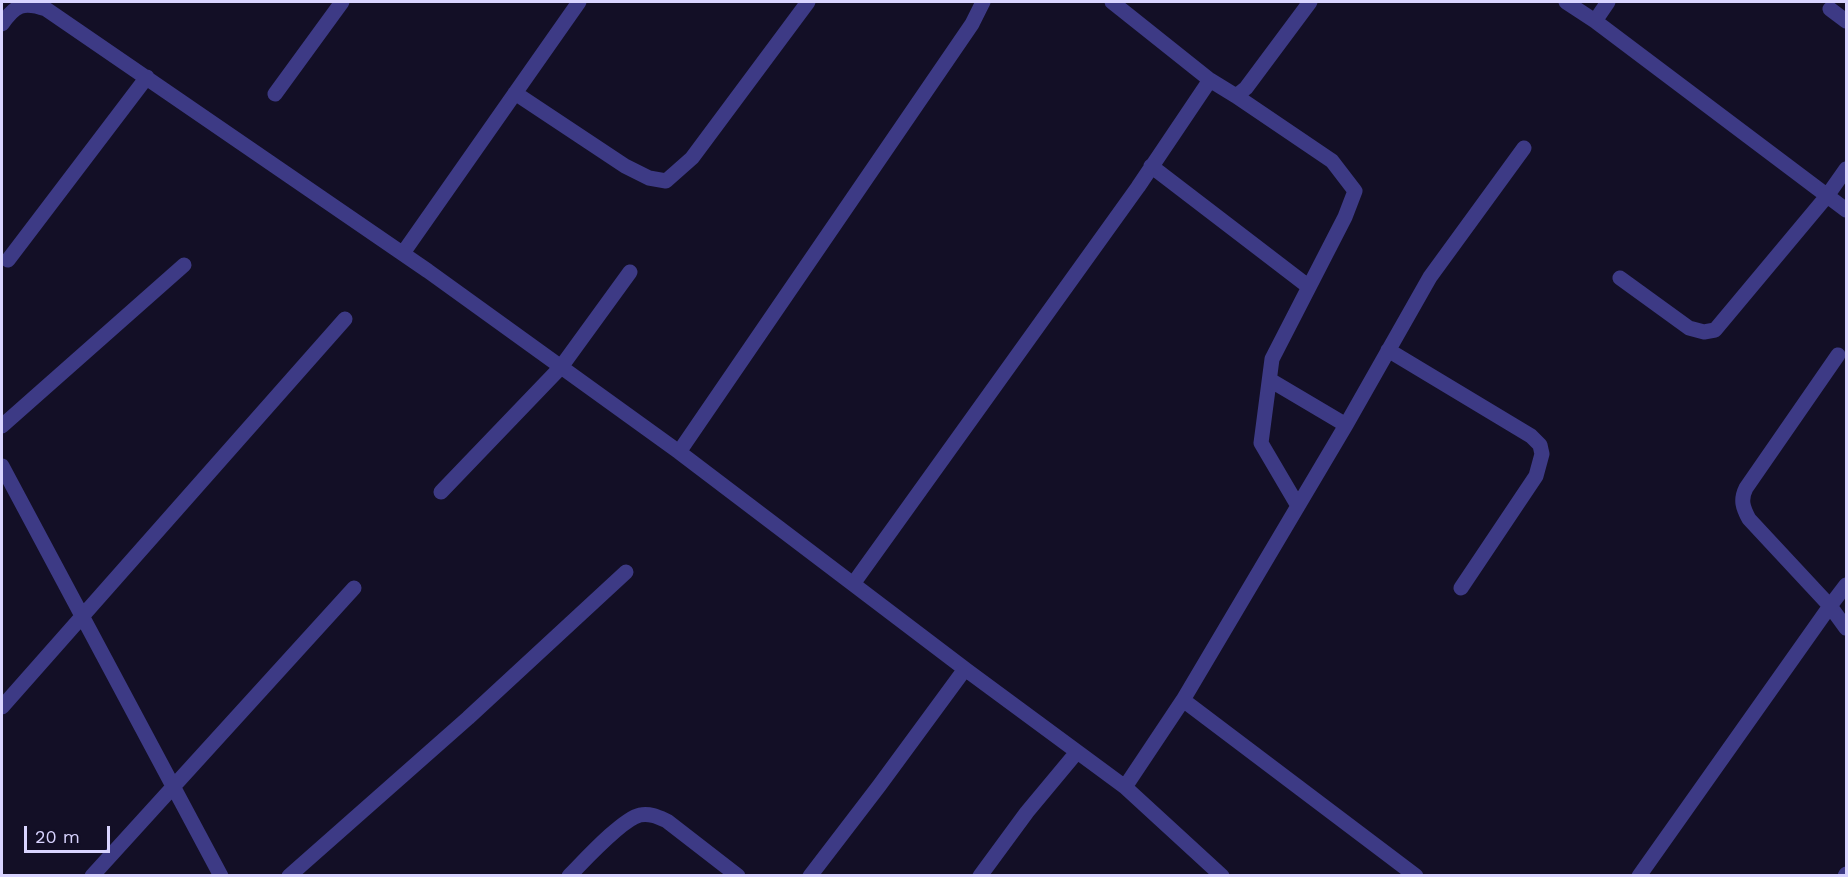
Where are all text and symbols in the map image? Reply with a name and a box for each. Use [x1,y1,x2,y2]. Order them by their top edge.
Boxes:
scale bar [27,814,112,852]
text: 20 m [35,826,80,847]

